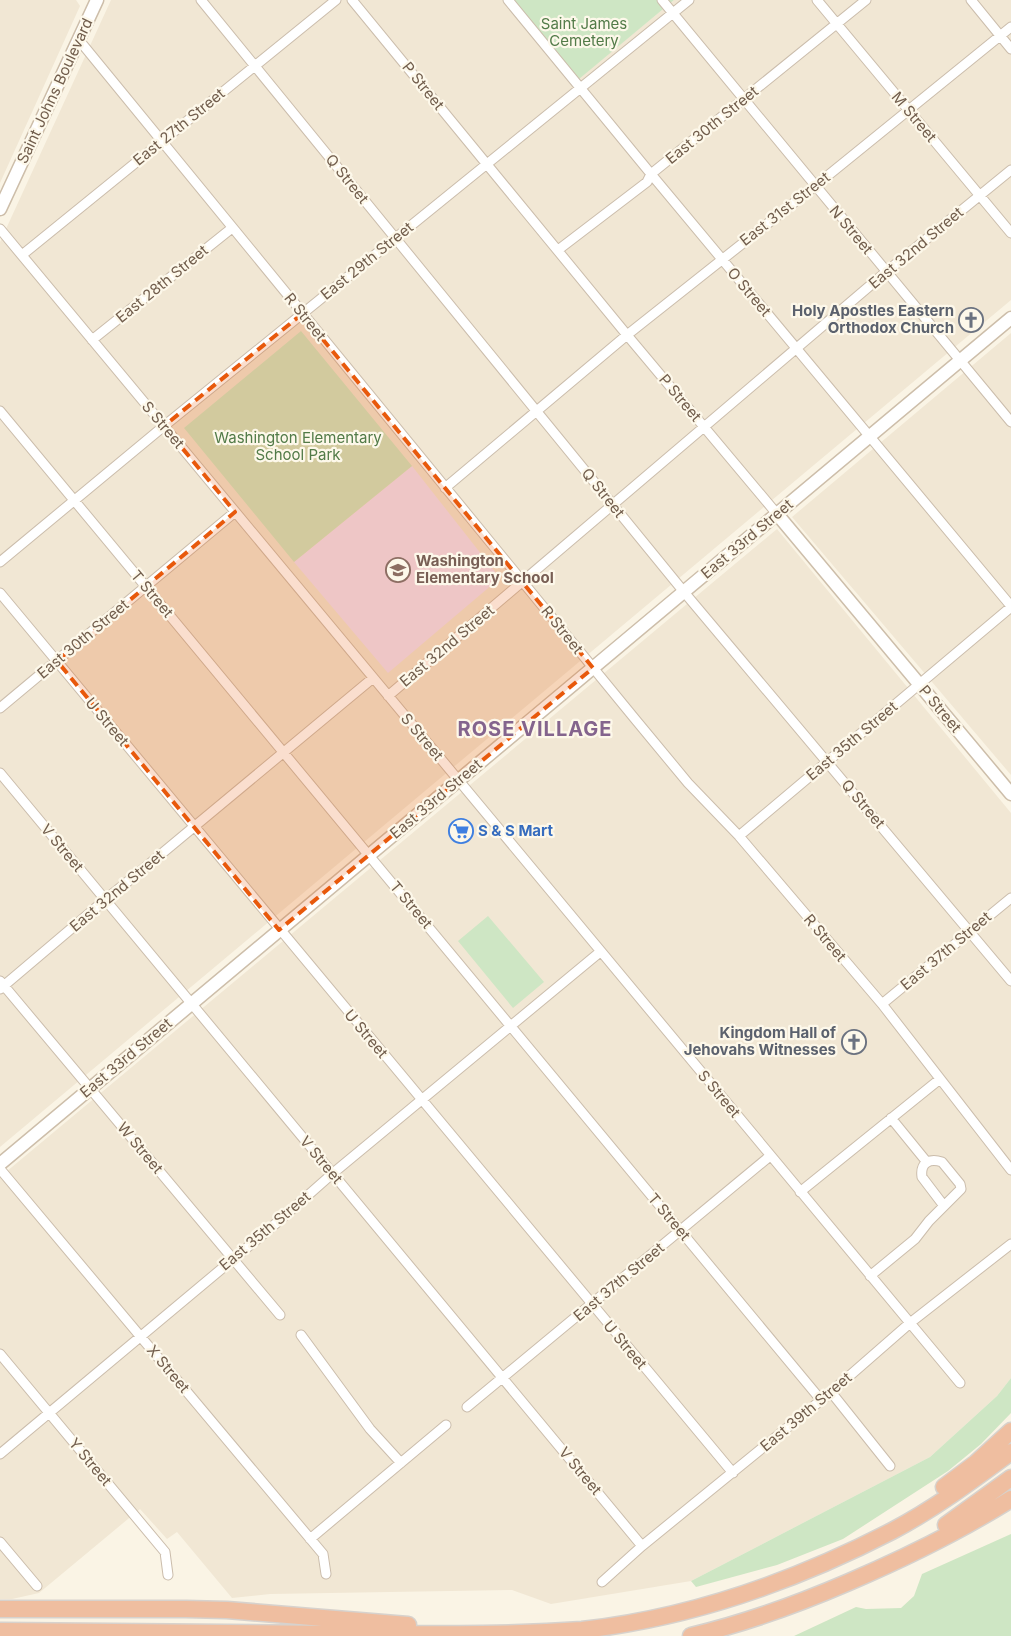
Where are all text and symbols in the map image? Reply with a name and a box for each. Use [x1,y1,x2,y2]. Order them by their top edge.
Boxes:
park label: Saint James Cemetery [541,14,627,50]
street label: Saint Johns Boulevard [13,15,97,167]
street label: P Street [398,58,448,114]
street label: East 30th Street [662,81,762,168]
street label: East 27th Street [129,84,228,169]
street label: M Street [888,88,941,146]
street label: Q Street [322,150,373,207]
street label: East 31st Street [736,167,834,250]
street label: N Street [826,201,877,258]
street label: East 32nd Street [865,203,967,293]
street label: East 29th Street [317,217,417,304]
street label: East 28th Street [112,241,212,327]
street label: O Street [723,263,775,320]
street label: R Street [280,289,331,345]
place label: Holy Apostles Eastern Orthodox Church [792,301,954,337]
church icon: Holy Apostles Eastern Orthodox Church [958,307,984,333]
street label: P Street [655,370,706,425]
street label: S Street [138,397,189,452]
park label: Washington Elementary School Park [214,428,382,464]
street label: Q Street [578,464,629,521]
street label: East 33rd Street [697,495,797,583]
place label: Washington Elementary School [416,551,554,587]
school or university icon: Washington Elementary School [385,557,411,583]
street label: T Street [127,566,178,621]
street label: East 30th Street [33,595,132,682]
street label: East 32nd Street [396,601,498,691]
street label: R Street [537,602,588,658]
street label: P Street [915,681,966,736]
street label: U Street [82,693,133,750]
street label: East 35th Street [802,697,901,784]
street label: S Street [397,709,448,764]
district label: ROSE VILLAGE [458,717,612,741]
street label: East 33rd Street [386,755,486,843]
street label: Q Street [837,775,889,832]
supermarket icon: S & S Mart [448,818,474,844]
street label: V Street [37,820,88,876]
place label: S & S Mart [478,821,553,840]
street label: East 32nd Street [66,846,168,936]
street label: T Street [386,877,437,932]
street label: East 37th Street [896,907,995,994]
street label: R Street [800,910,851,965]
street label: U Street [341,1005,392,1062]
street label: East 33rd Street [76,1014,176,1102]
place label: Kingdom Hall of Jehovahs Witnesses [684,1023,836,1059]
church icon: Kingdom Hall of Jehovahs Witnesses [841,1029,867,1055]
street label: S Street [694,1066,745,1121]
street label: W Street [113,1118,167,1177]
street label: V Street [296,1132,347,1188]
street label: East 35th Street [215,1187,314,1274]
street label: T Street [644,1189,695,1244]
street label: East 37th Street [569,1238,668,1325]
street label: U Street [600,1316,651,1373]
street label: X Street [143,1341,194,1397]
street label: East 39th Street [756,1368,855,1455]
street label: Y Street [65,1434,116,1490]
street label: V Street [555,1443,606,1499]

